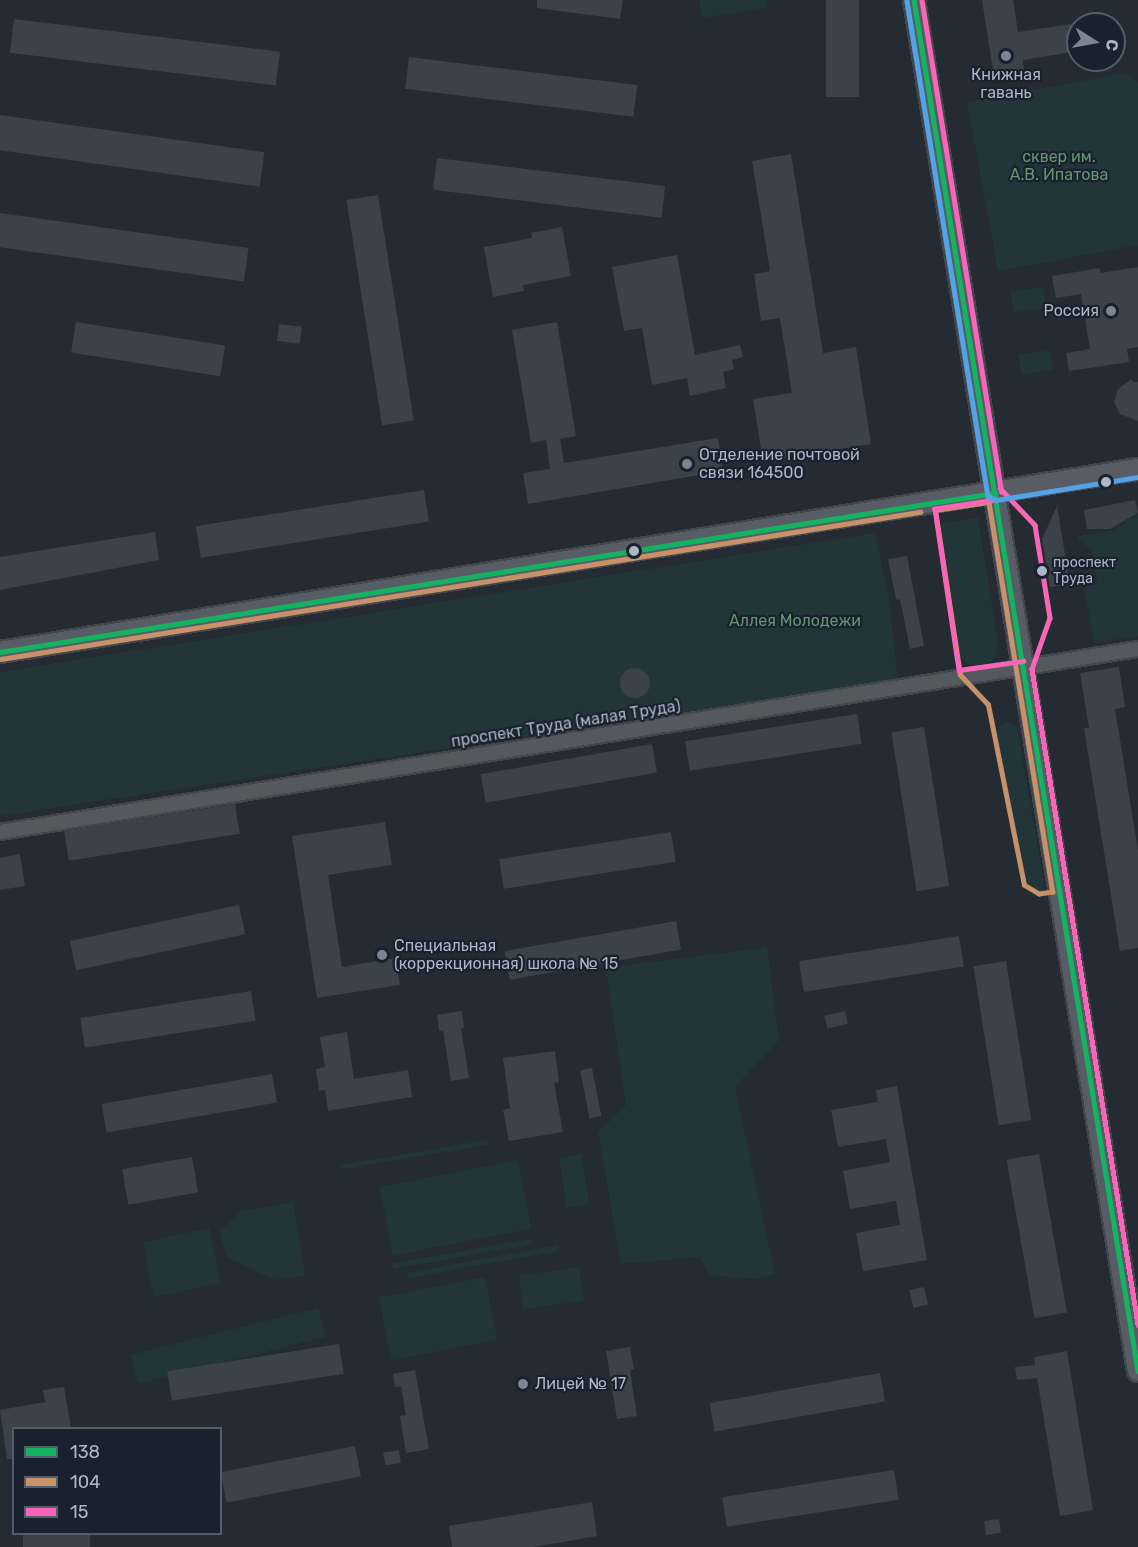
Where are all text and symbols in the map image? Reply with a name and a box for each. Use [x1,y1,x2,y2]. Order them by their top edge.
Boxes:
north arrow [1066,12,1126,72]
text: С [1102,38,1123,52]
marker: Книжная гавань [999,49,1013,63]
place label: Книжная гавань [971,65,1041,103]
park label: сквер им. А.В. Ипатова [1010,147,1108,185]
place label: Россия [1043,301,1099,321]
marker: Россия [1104,304,1118,318]
place label: Отделение почтовой связи 164500 [699,445,860,483]
marker: Отделение почтовой связи 164500 [680,457,694,471]
unlabelled marker [1100,476,1112,488]
unlabelled marker [628,545,640,557]
place label: проспект Труда [1053,555,1116,588]
marker: проспект Труда [1036,565,1048,577]
park label: Аллея Молодежи [729,611,861,631]
street label: проспект Труда (малая Труда) [450,696,682,752]
place label: Специальная (коррекционная) школа № 15 [394,936,618,974]
marker: Специальная (коррекционная) школа № 15 [375,948,389,962]
place label: Лицей № 17 [535,1374,626,1394]
marker: Лицей № 17 [516,1377,530,1391]
legend [12,1427,222,1535]
text: 138 [70,1441,100,1463]
text: 104 [70,1471,100,1493]
text: 15 [70,1501,88,1523]

